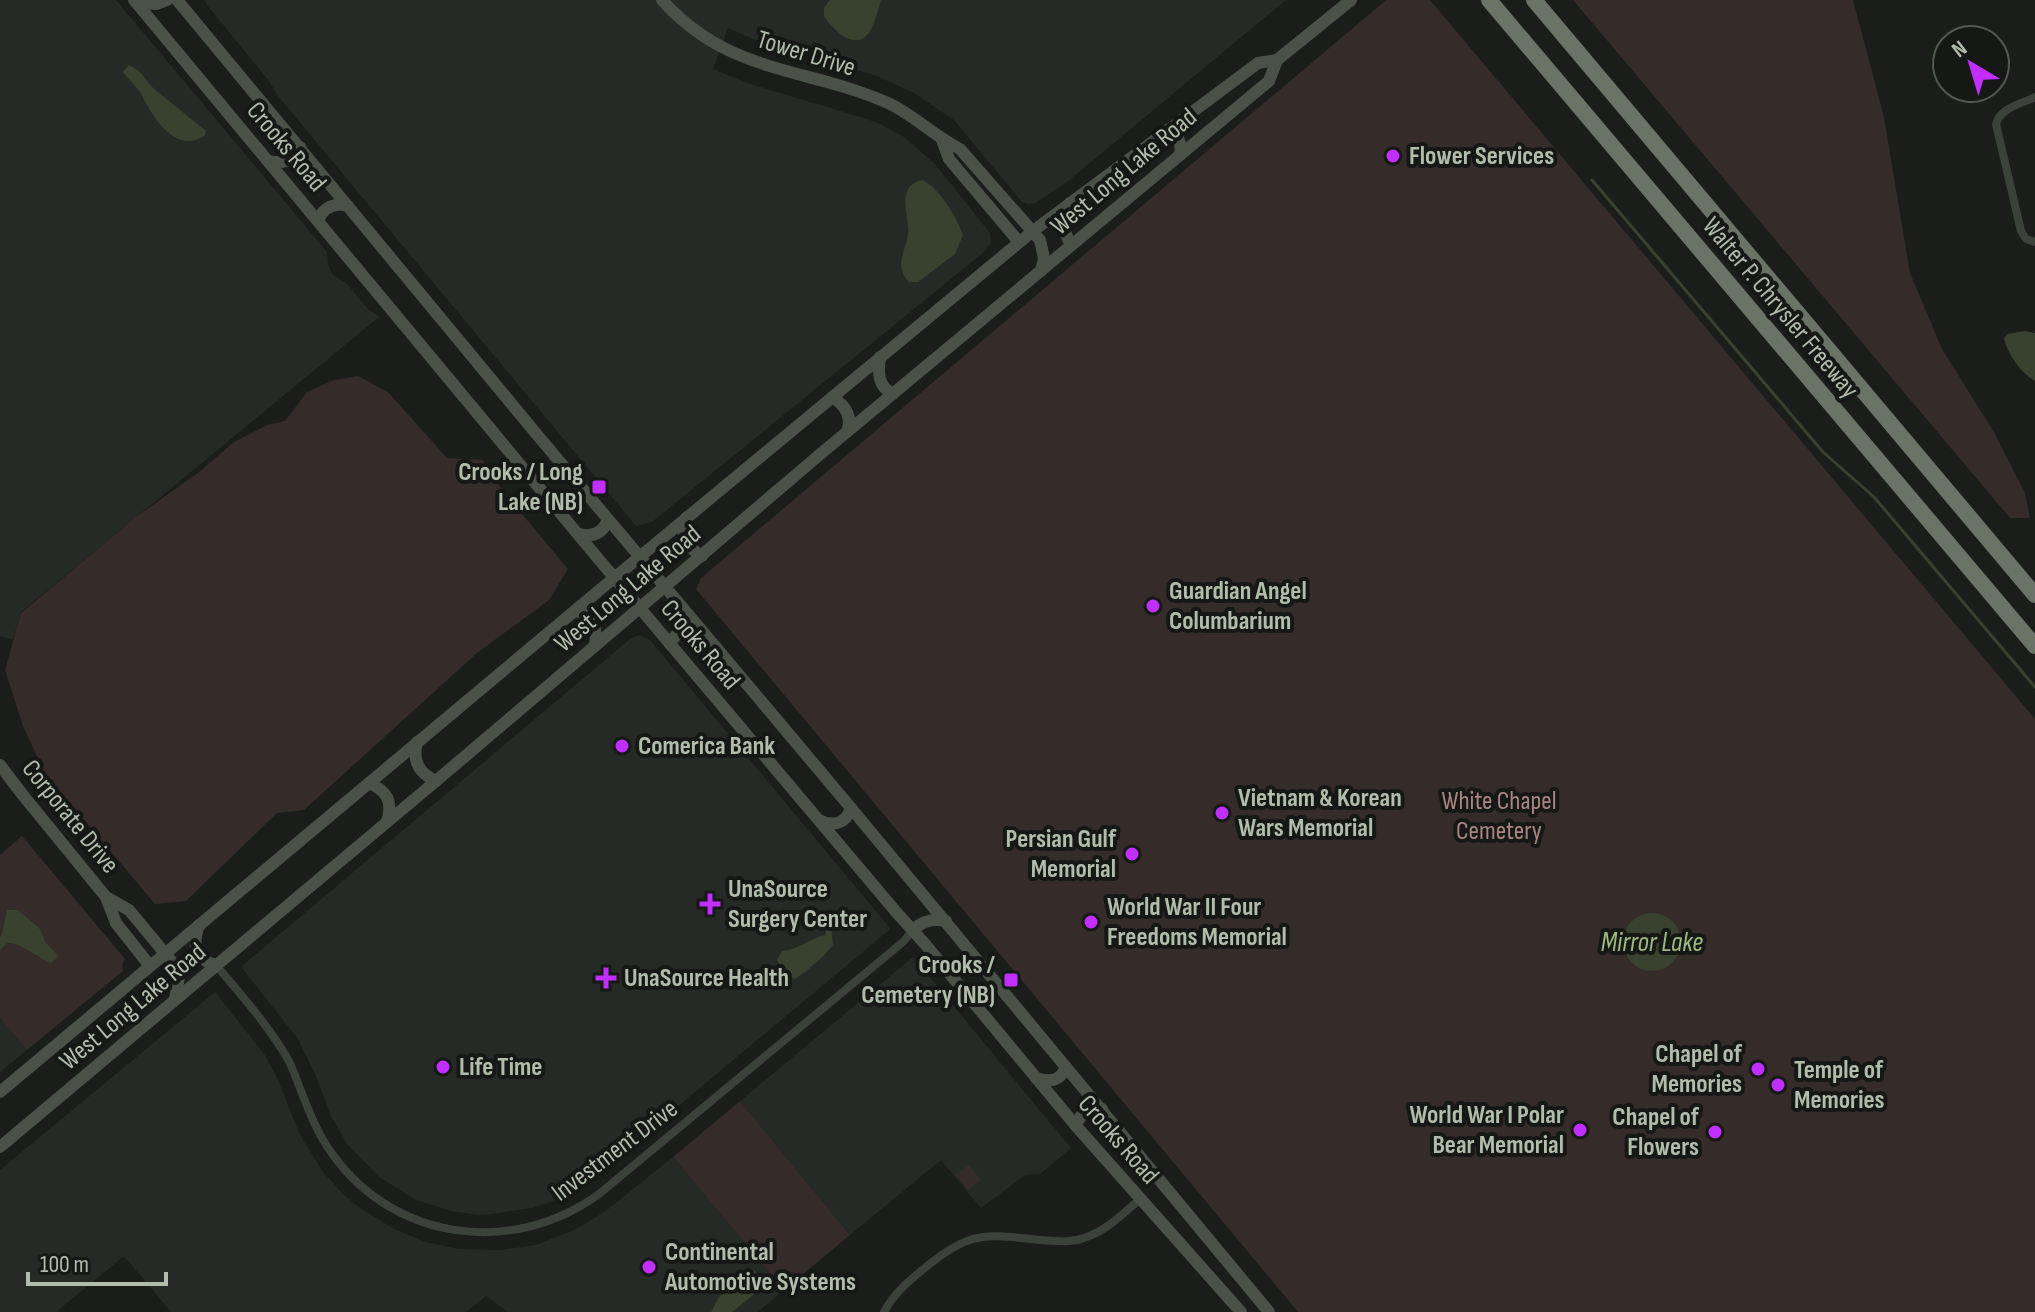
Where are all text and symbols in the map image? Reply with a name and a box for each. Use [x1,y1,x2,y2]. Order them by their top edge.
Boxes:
street label: Tower Drive [753,24,859,84]
north arrow [1931,24,2011,104]
text: N [1947,35,1973,64]
street label: Crooks Road [240,96,332,198]
street label: West Long Lake Road [1045,102,1203,242]
place label: Flower Services [1409,141,1554,172]
marker: Flower Services [1384,147,1402,165]
street label: Walter P. Chrysler Freeway [1695,211,1865,405]
place label: Crooks / Long Lake (NB) [458,457,583,518]
marker: Crooks / Long Lake (NB) [590,478,608,496]
street label: West Long Lake Road [549,519,707,659]
place label: Guardian Angel Columbarium [1169,576,1307,637]
street label: Crooks Road [654,594,746,696]
marker: Guardian Angel Columbarium [1144,597,1162,615]
place label: Comerica Bank [638,731,775,762]
marker: Comerica Bank [613,737,631,755]
street label: Corporate Drive [15,754,125,880]
place label: Vietnam & Korean Wars Memorial [1238,783,1402,844]
park label: White Chapel Cemetery [1442,786,1557,847]
marker: Vietnam & Korean Wars Memorial [1213,804,1231,822]
place label: Persian Gulf Memorial [1005,824,1117,885]
marker: Persian Gulf Memorial [1123,845,1141,863]
place label: UnaSource Surgery Center [728,874,867,935]
place label: World War II Four Freedoms Memorial [1107,892,1287,953]
marker: UnaSource Surgery Center [699,893,721,915]
marker: World War II Four Freedoms Memorial [1082,913,1100,931]
water label: Mirror Lake [1601,926,1703,959]
street label: West Long Lake Road [54,937,212,1077]
place label: Crooks / Cemetery (NB) [861,950,995,1011]
place label: UnaSource Health [624,963,789,994]
marker: UnaSource Health [595,967,617,989]
marker: Crooks / Cemetery (NB) [1002,971,1020,989]
place label: Chapel of Memories [1652,1039,1743,1100]
place label: Life Time [459,1052,542,1083]
place label: Temple of Memories [1794,1055,1885,1116]
marker: Life Time [434,1058,452,1076]
marker: Chapel of Memories [1749,1060,1767,1078]
marker: Temple of Memories [1769,1076,1787,1094]
street label: Crooks Road [1071,1089,1165,1191]
street label: Investment Drive [546,1094,684,1208]
place label: World War I Polar Bear Memorial [1409,1100,1564,1161]
place label: Chapel of Flowers [1612,1102,1700,1163]
marker: World War I Polar Bear Memorial [1571,1121,1589,1139]
marker: Chapel of Flowers [1706,1123,1724,1141]
scale bar [28,1236,166,1286]
place label: Continental Automotive Systems [664,1237,856,1298]
text: 100 m [40,1250,89,1279]
marker: Continental Automotive Systems [640,1258,658,1276]

